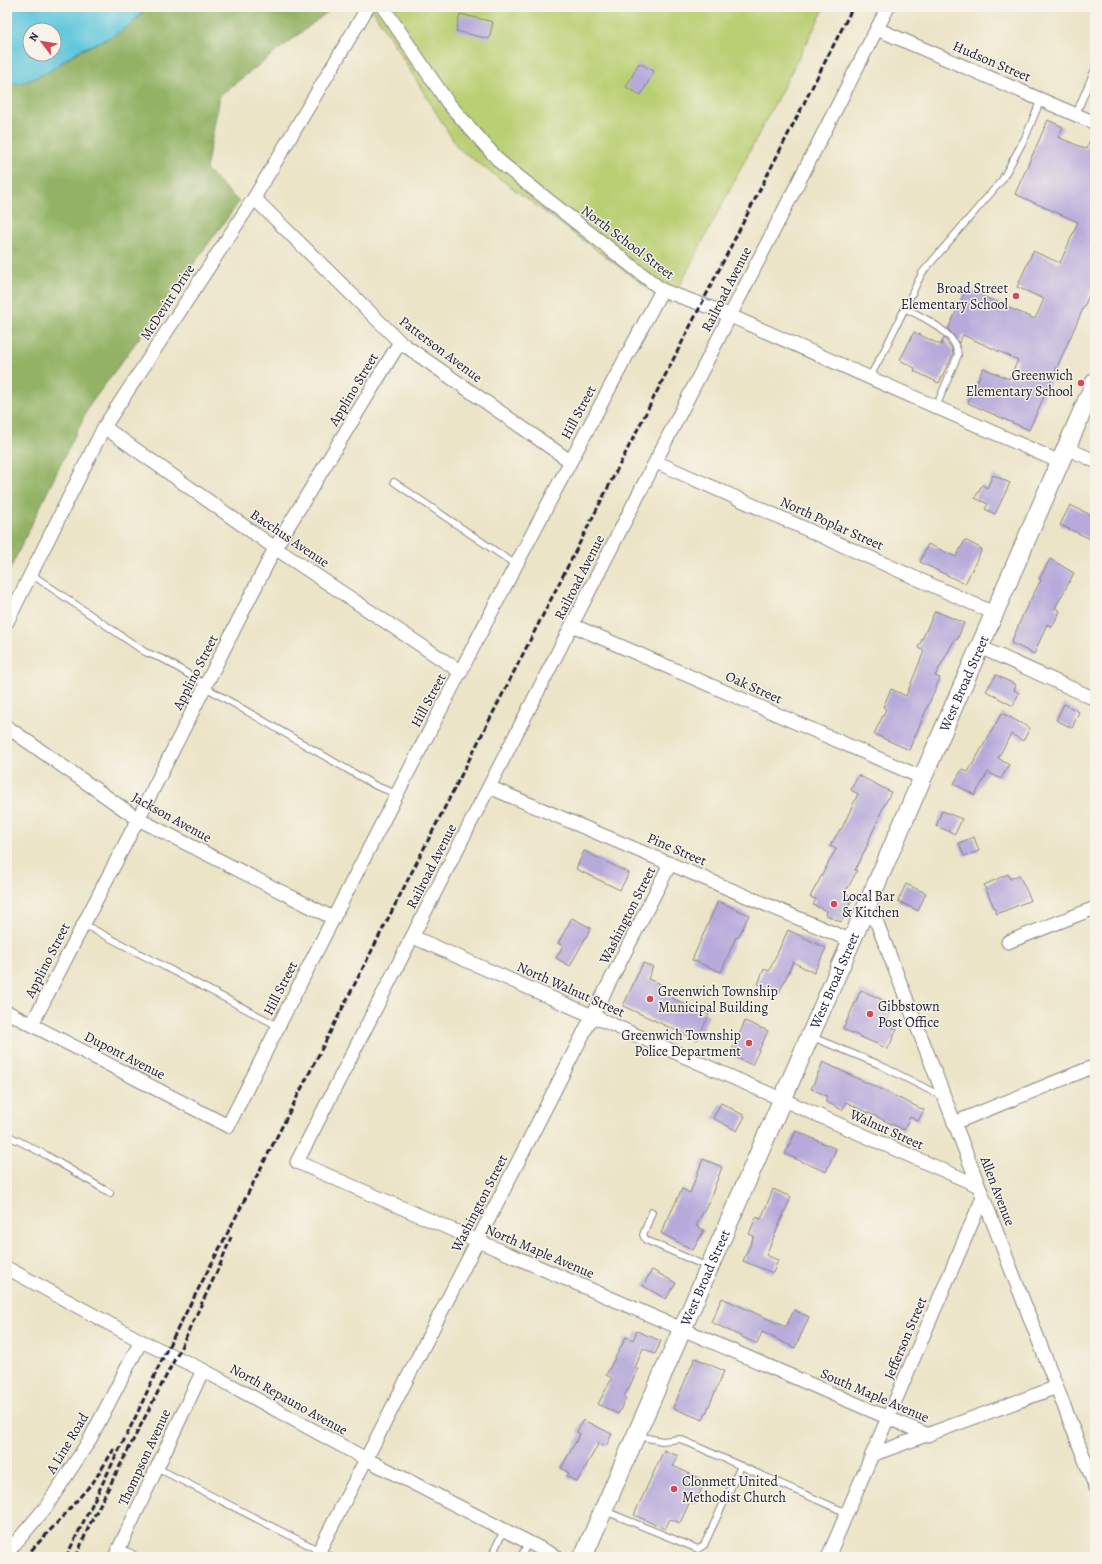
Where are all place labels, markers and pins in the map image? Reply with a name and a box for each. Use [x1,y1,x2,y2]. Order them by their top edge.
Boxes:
place label: Broad Street Elementary School [901,279,1009,314]
marker: Broad Street Elementary School [1011,291,1021,301]
place label: Greenwich Elementary School [966,366,1074,401]
marker: Greenwich Elementary School [1076,378,1086,388]
place label: Local Bar & Kitchen [842,887,900,922]
marker: Local Bar & Kitchen [829,899,839,909]
place label: Greenwich Township Municipal Building [658,982,778,1017]
marker: Greenwich Township Municipal Building [645,994,655,1004]
place label: Gibbstown Post Office [878,997,940,1032]
marker: Gibbstown Post Office [865,1009,875,1019]
place label: Greenwich Township Police Department [621,1026,741,1061]
marker: Greenwich Township Police Department [744,1038,754,1048]
place label: Clonmett United Methodist Church [682,1472,786,1507]
marker: Clonmett United Methodist Church [669,1484,679,1494]

